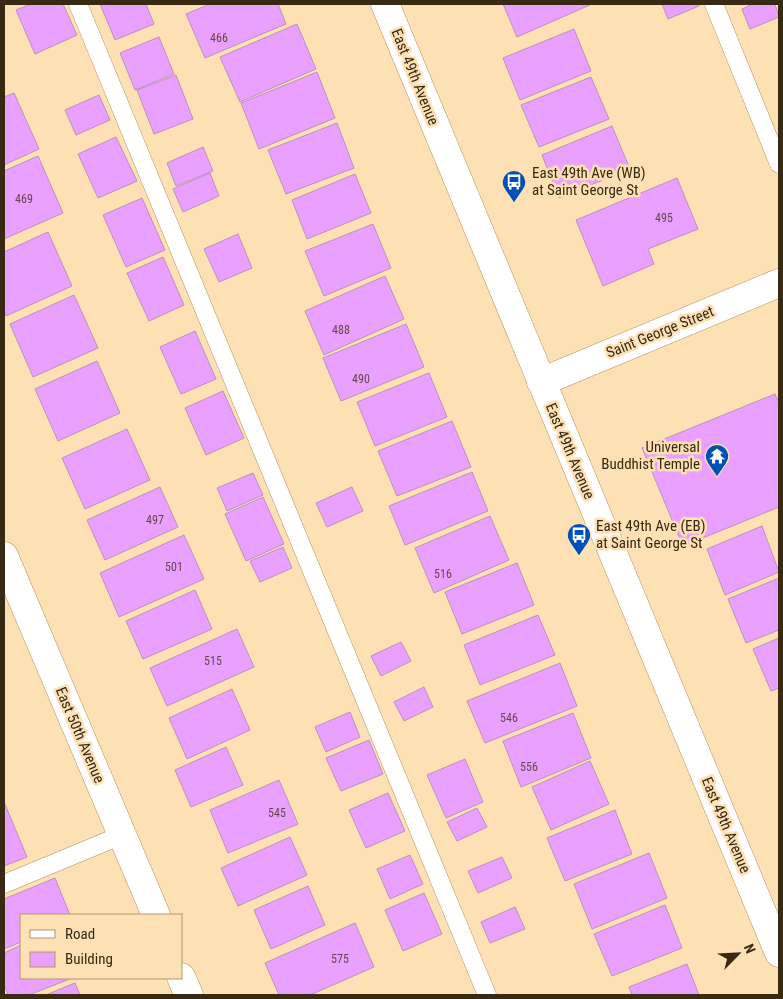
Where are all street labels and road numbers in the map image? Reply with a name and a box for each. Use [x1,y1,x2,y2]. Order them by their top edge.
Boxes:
street label: East 49th Avenue [387,26,443,128]
street label: Saint George Street [604,302,716,362]
street label: East 49th Avenue [542,400,598,502]
street label: East 50th Avenue [52,684,108,786]
street label: East 49th Avenue [698,774,754,876]

